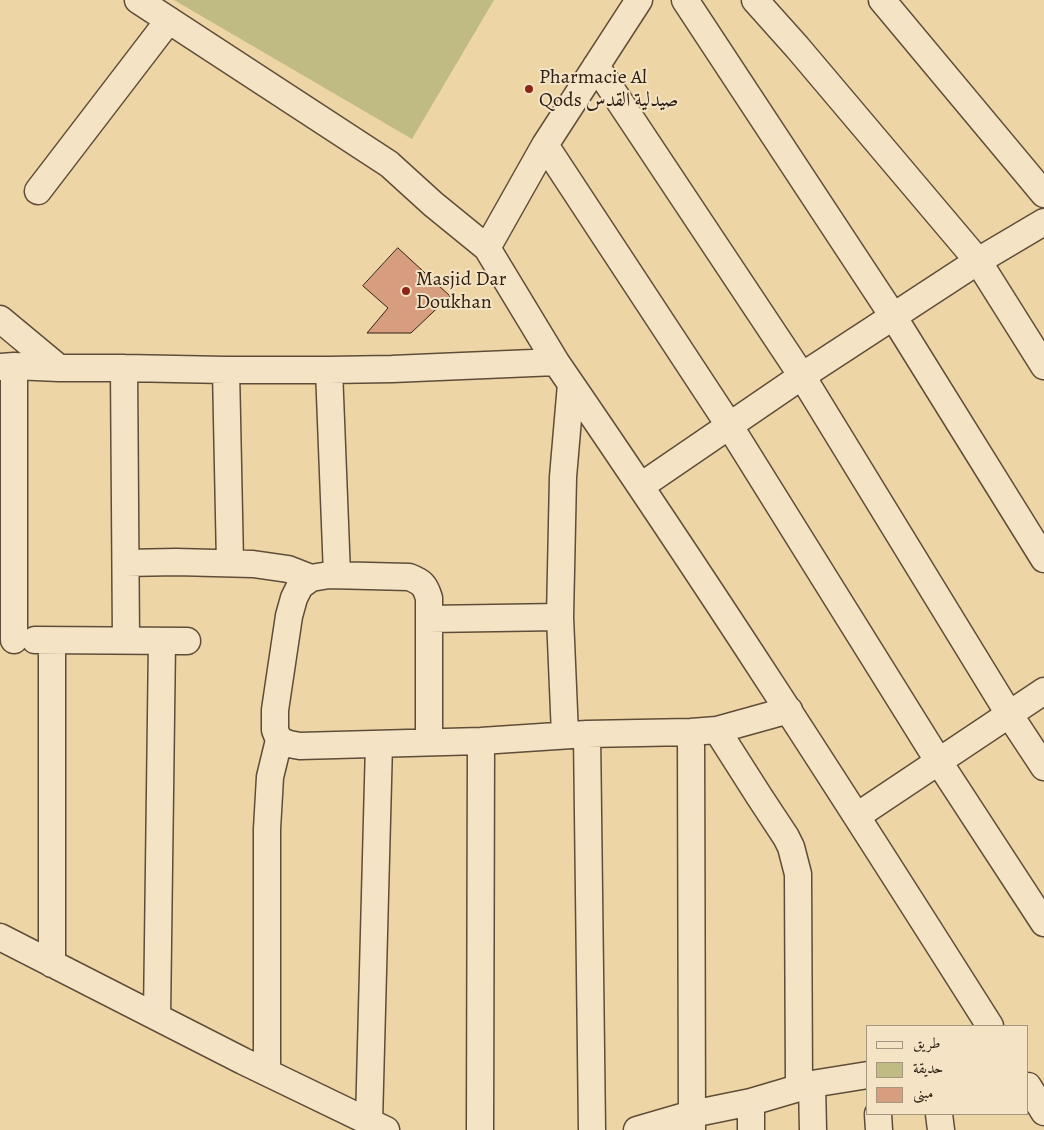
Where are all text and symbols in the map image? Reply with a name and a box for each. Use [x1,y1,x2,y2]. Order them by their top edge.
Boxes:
place label: Pharmacie Al Qods صيدلية القدس [539,66,678,113]
marker: Pharmacie Al Qods صيدلية القدس [523,83,535,95]
place label: Masjid Dar Doukhan [416,268,506,315]
marker: Masjid Dar Doukhan [400,285,412,297]
legend [866,1025,1029,1115]
text: طريق [913,1033,940,1053]
text: حديقة [913,1058,943,1078]
text: مبنى [913,1083,933,1103]

